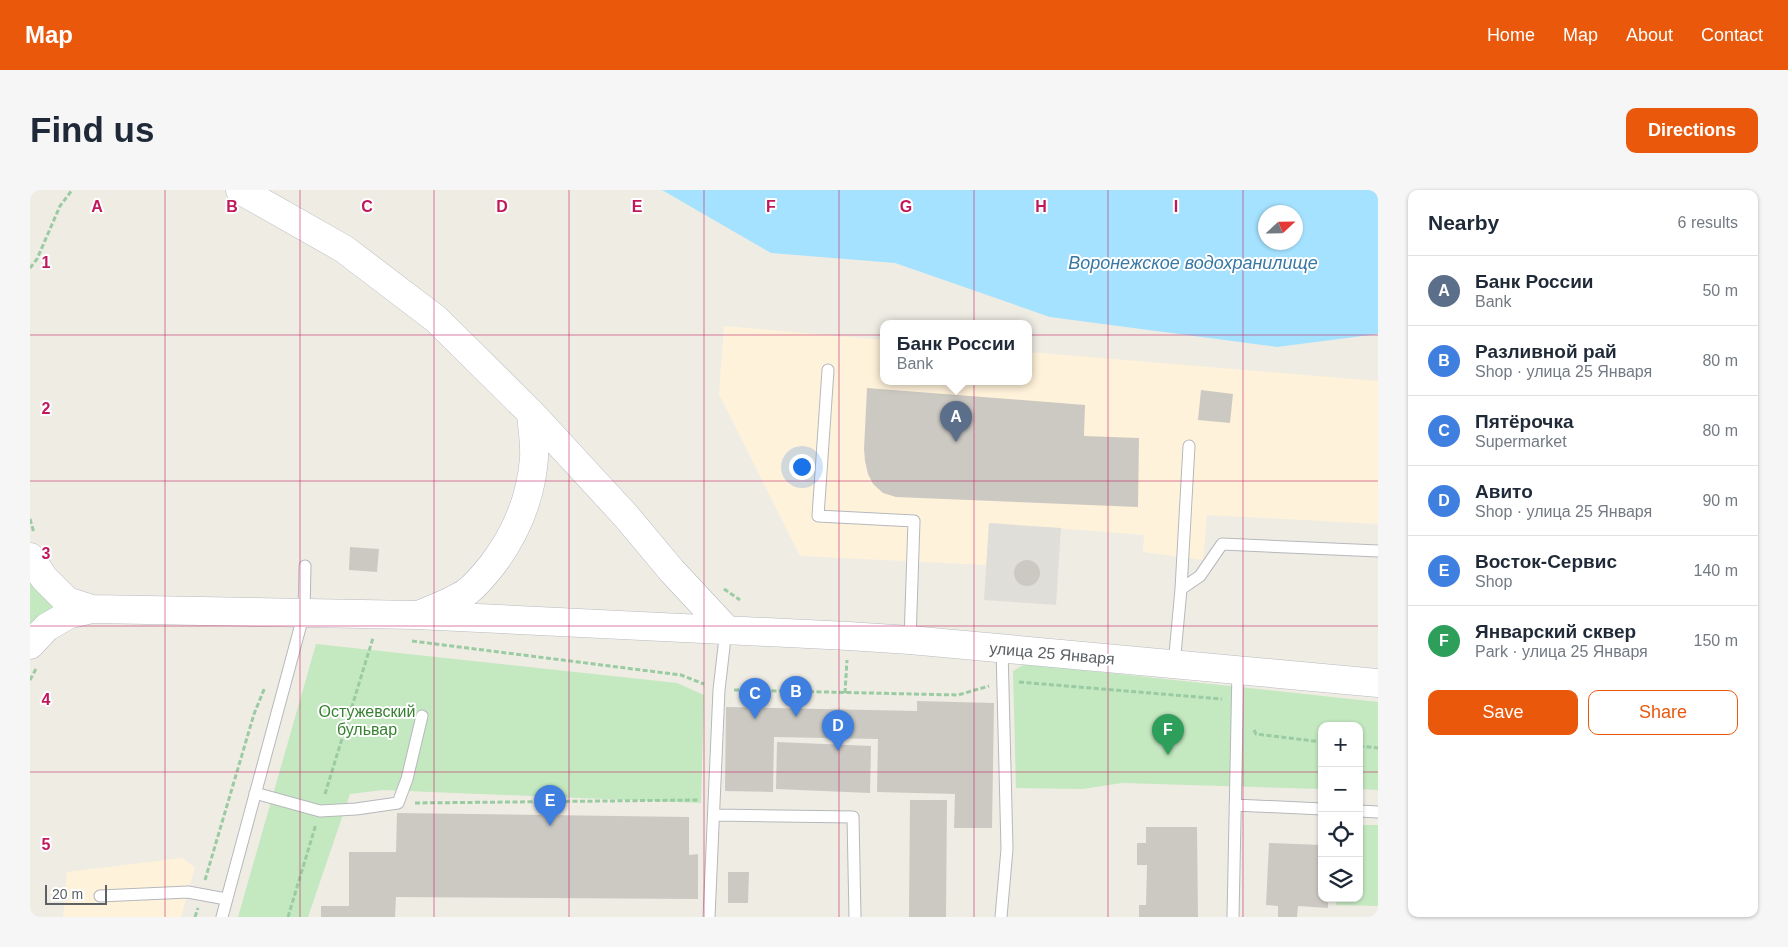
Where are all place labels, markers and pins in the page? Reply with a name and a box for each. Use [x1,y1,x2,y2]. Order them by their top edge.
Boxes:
pin: A [940,401,972,442]
pin: B [780,676,812,717]
pin: C [739,678,771,719]
pin: D [822,710,854,751]
pin: F [1152,714,1184,755]
pin: E [534,785,566,826]

